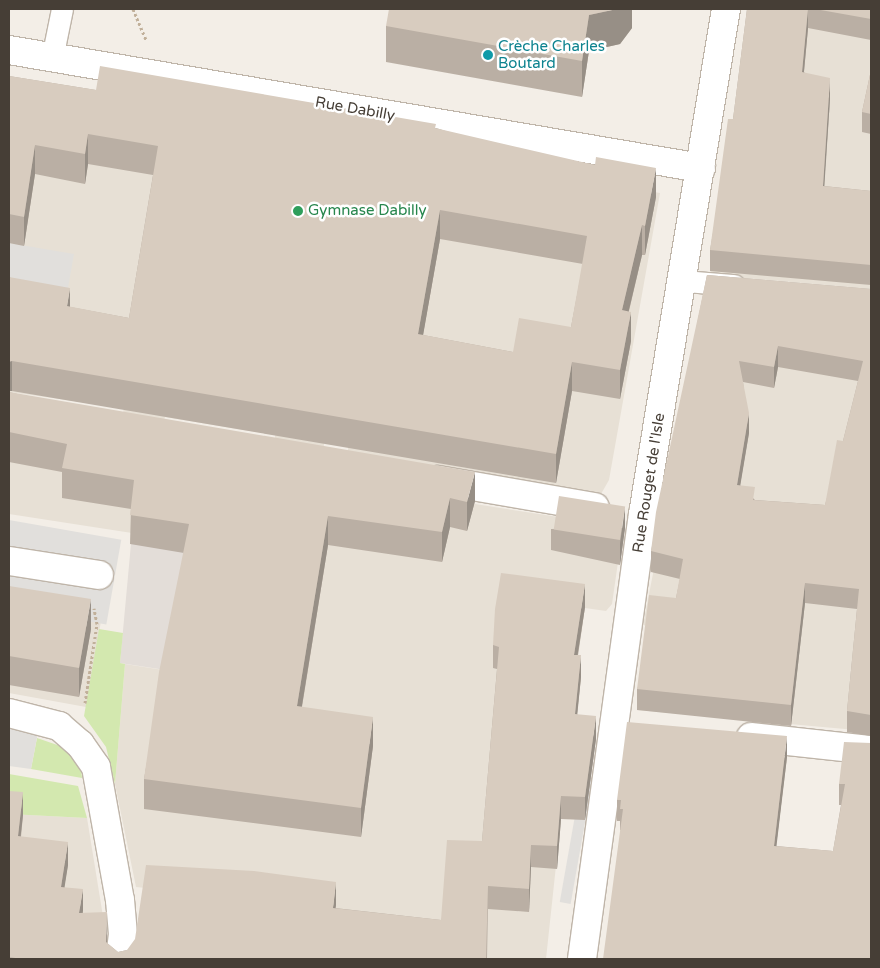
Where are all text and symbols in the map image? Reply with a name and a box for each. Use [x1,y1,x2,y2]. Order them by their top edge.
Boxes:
place label: Crèche Charles Boutard [498,37,605,72]
marker: Crèche Charles Boutard [482,49,494,61]
street label: Rue Dabilly [314,93,396,125]
place label: Gymnase Dabilly [308,202,427,220]
marker: Gymnase Dabilly [292,205,304,217]
street label: Rue Rouget de l'Isle [629,412,669,554]

